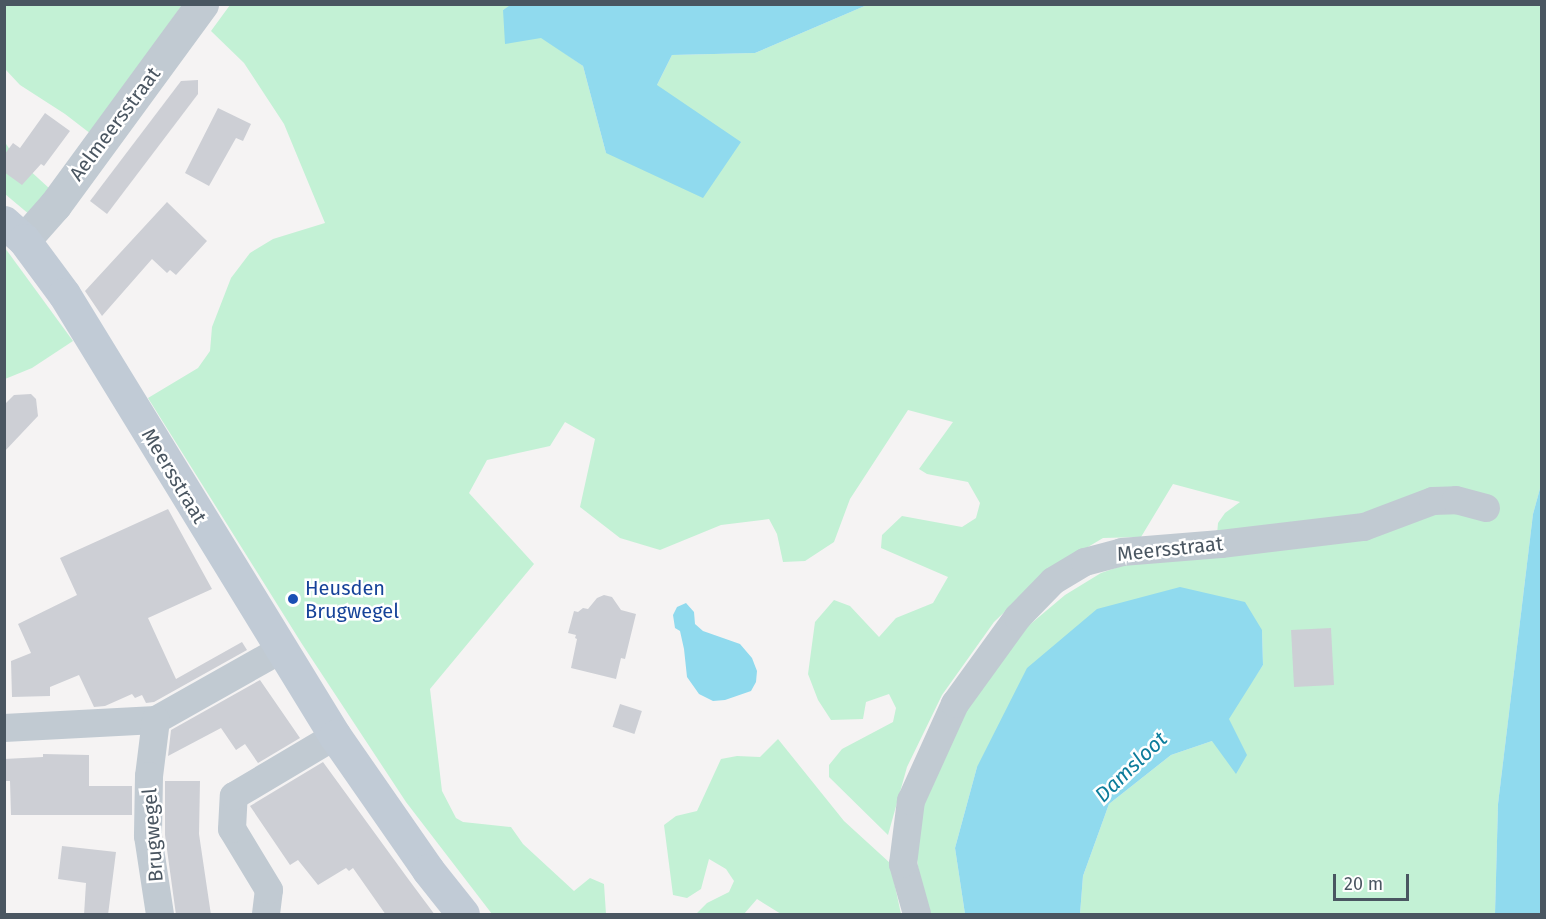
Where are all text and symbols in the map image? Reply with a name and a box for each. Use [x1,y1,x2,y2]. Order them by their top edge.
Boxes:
street label: Aelmeersstraat [64,62,166,186]
street label: Meersstraat [136,424,212,528]
street label: Meersstraat [1116,532,1224,566]
place label: Heusden Brugwegel [305,576,399,623]
marker: Heusden Brugwegel [286,592,300,606]
water label: Damsloot [1090,726,1172,808]
street label: Brugwegel [138,787,168,883]
scale bar [1336,862,1412,900]
text: 20 m [1344,873,1383,895]

